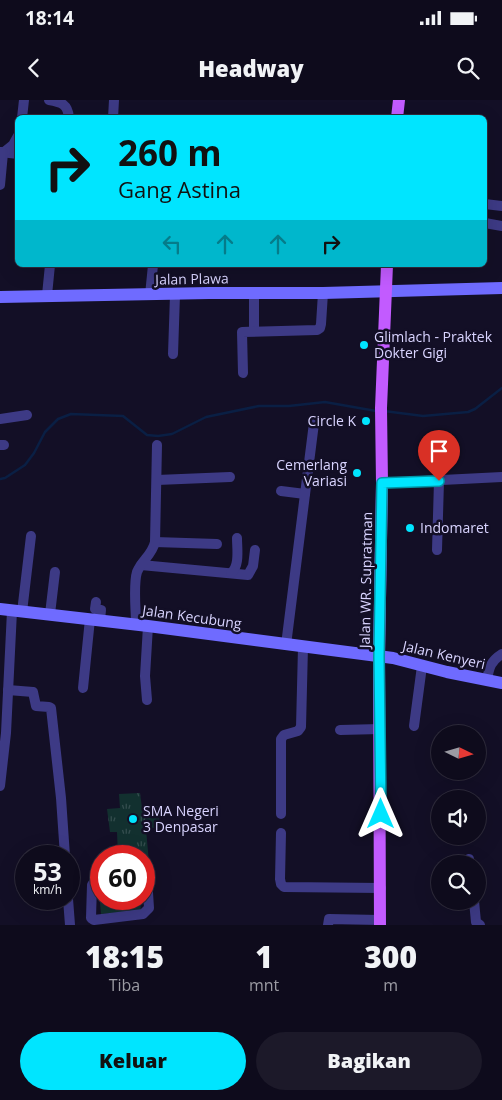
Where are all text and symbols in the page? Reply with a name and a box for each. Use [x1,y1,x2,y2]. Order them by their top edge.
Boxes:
text: 18:14 [25,5,74,31]
text: Headway [198,53,304,83]
icon: back [20,54,48,82]
icon: search [454,54,482,82]
text: 260 m [118,129,222,176]
icon: right [35,135,100,200]
text: Gang Astina [118,174,241,204]
icon: left [158,230,186,258]
icon: ahead [211,230,239,258]
icon: ahead [264,230,292,258]
icon: right [317,230,345,258]
street label: Jalan Plawa [153,268,229,289]
place label: Glimlach - Praktek Dokter Gigi [374,327,493,362]
marker: Glimlach - Praktek Dokter Gigi [358,339,370,351]
place label: Circle K [308,411,356,430]
marker: Circle K [360,415,372,427]
pin [418,430,460,481]
icon: arrive [425,437,453,465]
place label: Cemerlang Variasi [276,455,347,490]
marker: Cemerlang Variasi [351,467,363,479]
street label: Jalan WR. Supratman [355,512,376,650]
place label: Indomaret [420,518,489,537]
marker: Indomaret [404,522,416,534]
street label: Jalan Kecubung [139,600,243,633]
street label: Jalan Kenyeri [399,635,487,673]
north arrow [431,725,486,780]
map controls [431,725,486,910]
position arrow [354,787,406,839]
button: sound [431,790,486,845]
place label: SMA Negeri 3 Denpasar [143,801,219,836]
marker: SMA Negeri 3 Denpasar [127,813,139,825]
speed limit sign: 60 [90,845,155,910]
text: 53 [33,854,62,888]
button: search [431,855,486,910]
text: km/h [33,881,62,898]
text: 18:15 [85,936,164,977]
text: 1 [255,936,273,977]
text: 300 [364,936,417,977]
text: Tiba [109,974,140,996]
text: mnt [249,974,279,996]
text: m [383,974,398,996]
button: Keluar [20,1032,246,1090]
button: Bagikan [256,1032,482,1090]

